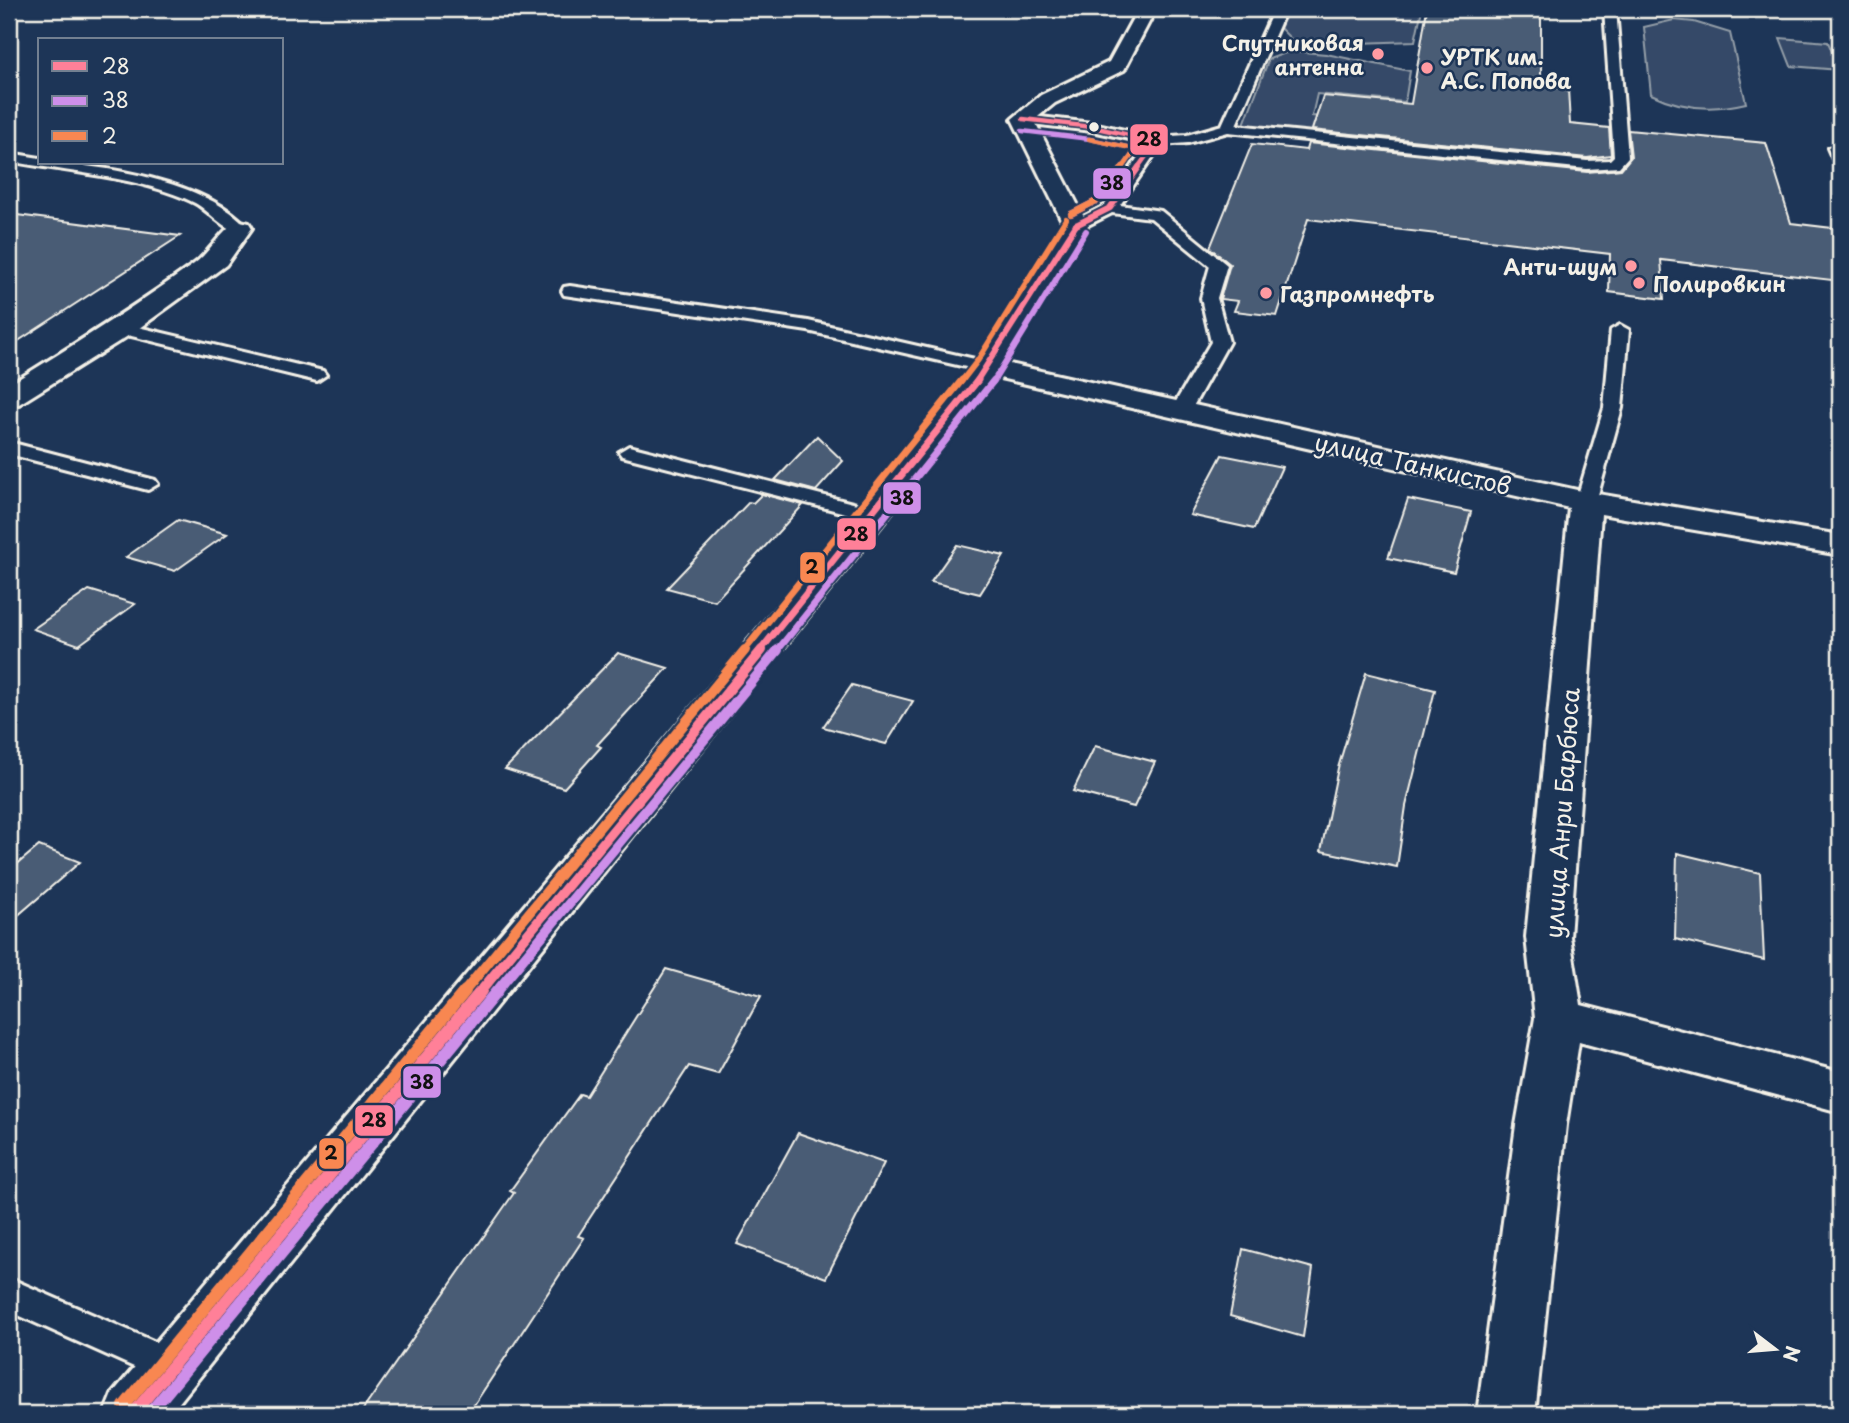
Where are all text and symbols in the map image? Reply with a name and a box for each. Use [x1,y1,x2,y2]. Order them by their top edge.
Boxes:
place label: Спутниковая антенна [1222,26,1364,82]
legend [38,38,284,164]
place label: УРТК им. А.С. Попова [1440,40,1572,96]
marker: Спутниковая антенна [1370,46,1386,62]
text: 28 [102,49,130,81]
marker: УРТК им. А.С. Попова [1419,60,1435,76]
text: 38 [102,83,129,115]
text: 2 [102,119,117,151]
unlabelled marker [1087,120,1101,134]
line badge: 28 [1129,123,1169,156]
text: 28 [1136,124,1162,152]
line badge: 38 [1092,167,1132,200]
text: 38 [1100,168,1124,196]
place label: Анти-шум [1504,250,1617,282]
marker: Анти-шум [1623,258,1639,274]
place label: Полировкин [1653,267,1786,299]
marker: Полировкин [1631,275,1647,291]
place label: Газпромнефть [1280,277,1435,309]
marker: Газпромнефть [1258,285,1274,301]
street label: улица Танкистов [1311,423,1515,503]
line badge: 38 [882,481,922,515]
text: 38 [890,483,914,511]
line badge: 28 [836,517,877,551]
text: 28 [843,519,869,547]
line badge: 2 [799,551,826,584]
text: 2 [805,552,819,580]
street label: улица Анри Барбюса [1534,686,1588,940]
line badge: 38 [402,1065,442,1099]
text: 38 [410,1067,434,1095]
line badge: 28 [354,1104,394,1137]
text: 28 [361,1105,387,1133]
line badge: 2 [318,1137,345,1170]
text: 2 [324,1138,338,1166]
north arrow [1741,1314,1811,1384]
text: N [1777,1343,1808,1365]

